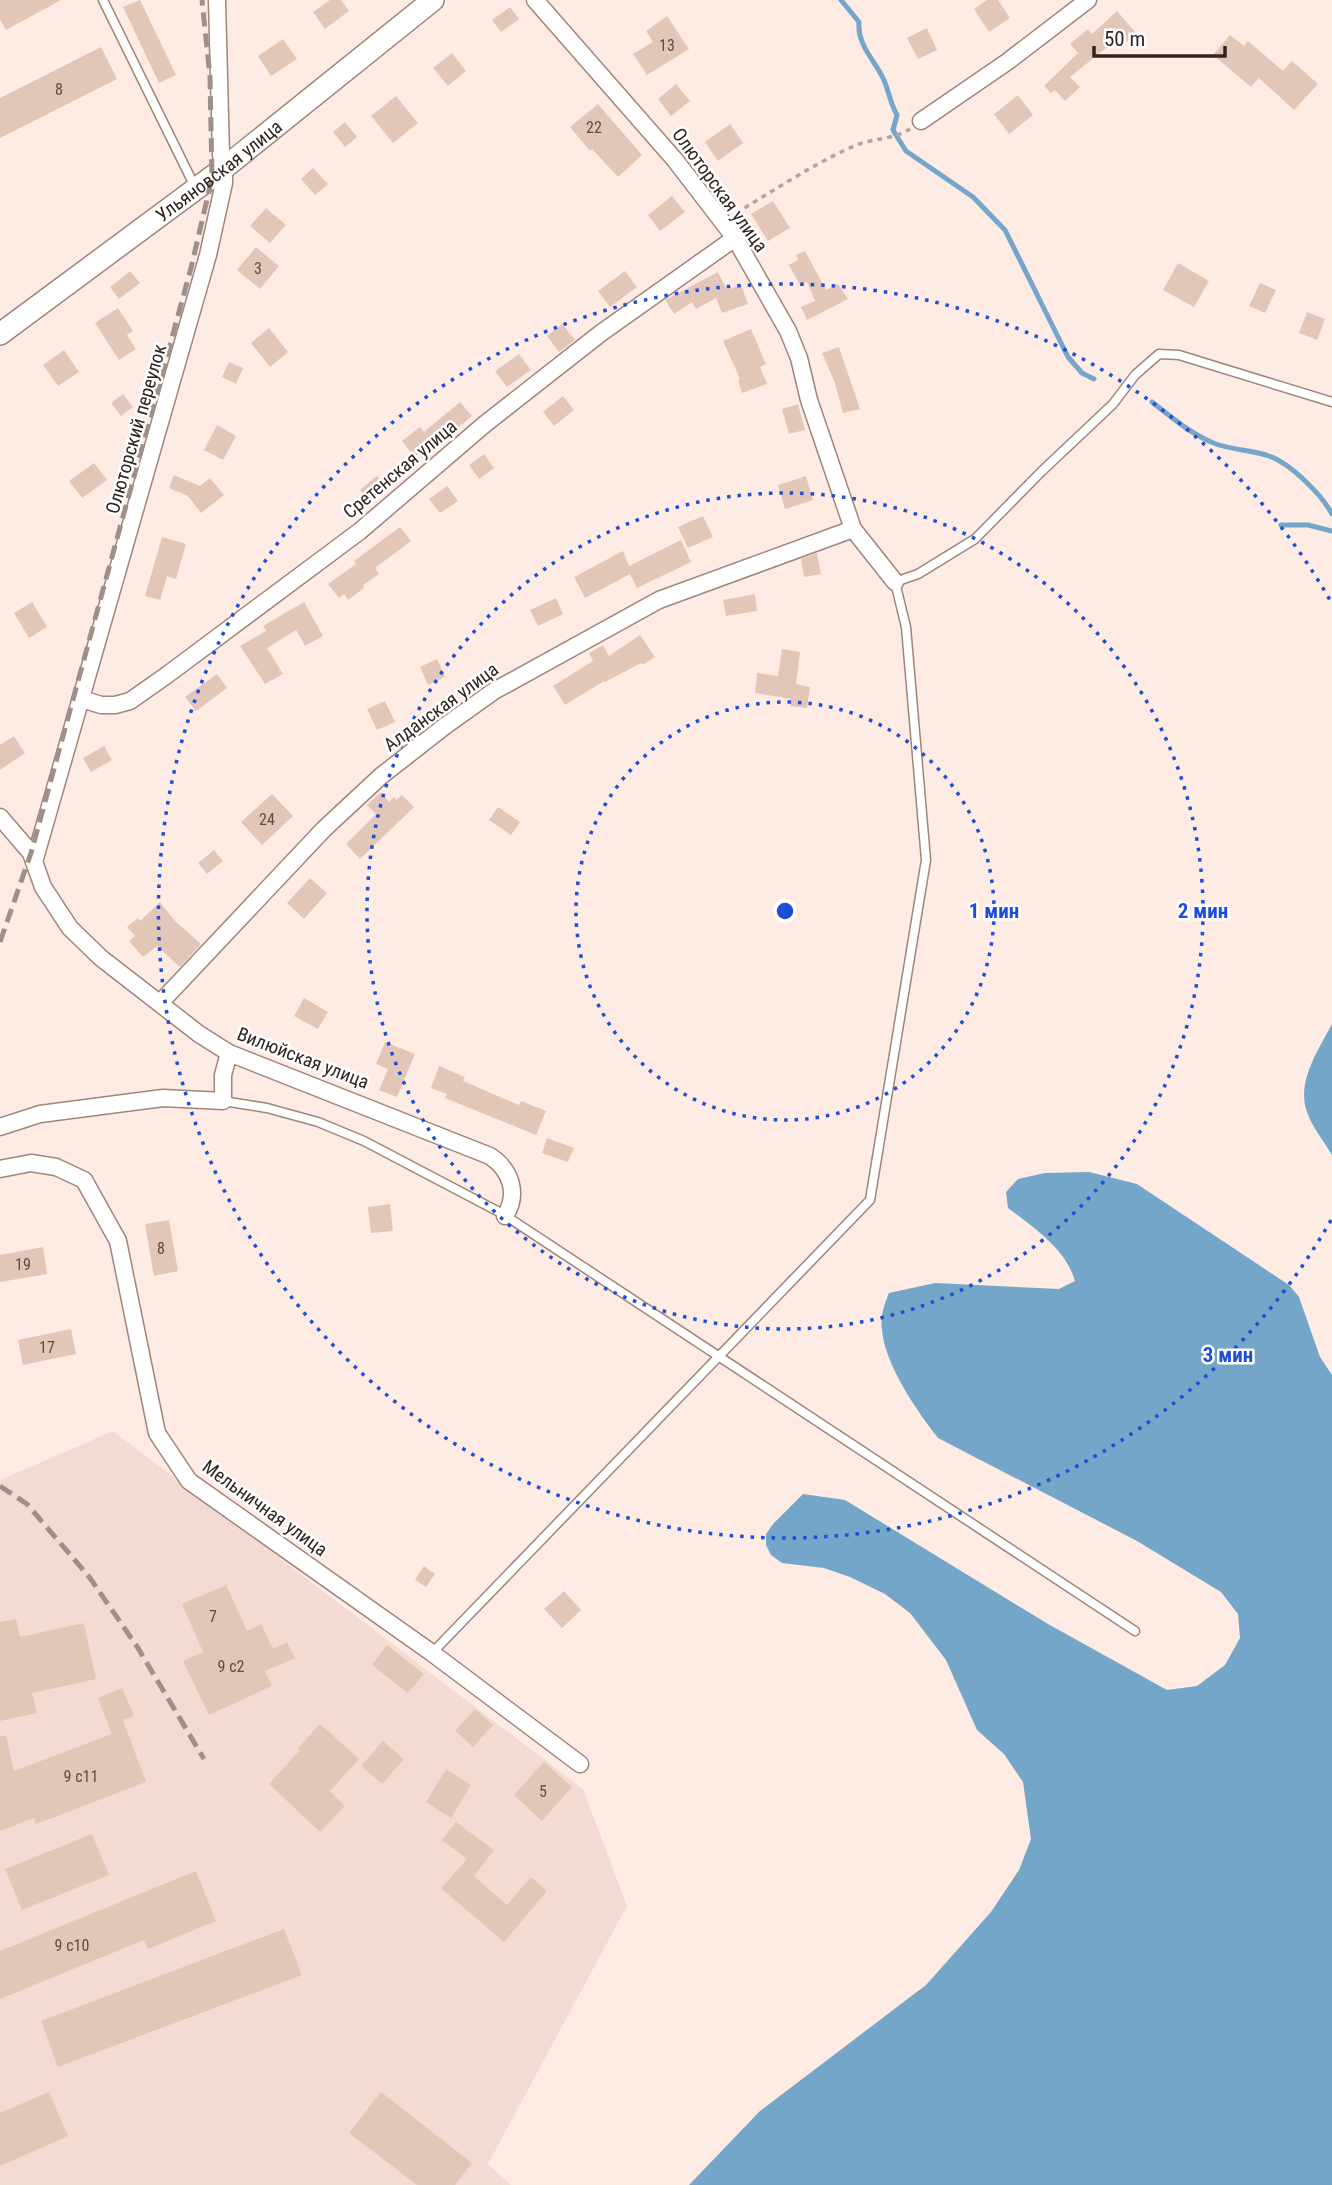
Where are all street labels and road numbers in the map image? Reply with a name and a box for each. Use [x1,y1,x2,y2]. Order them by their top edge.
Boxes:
street label: Ульяновская улица [151,115,286,226]
street label: Олюторская улица [667,124,773,256]
street label: Олюторский переулок [101,342,171,516]
street label: Сретенская улица [338,415,462,523]
street label: Алданская улица [379,658,503,756]
street label: Вилюйская улица [234,1022,372,1094]
street label: Мельничная улица [198,1455,332,1561]

